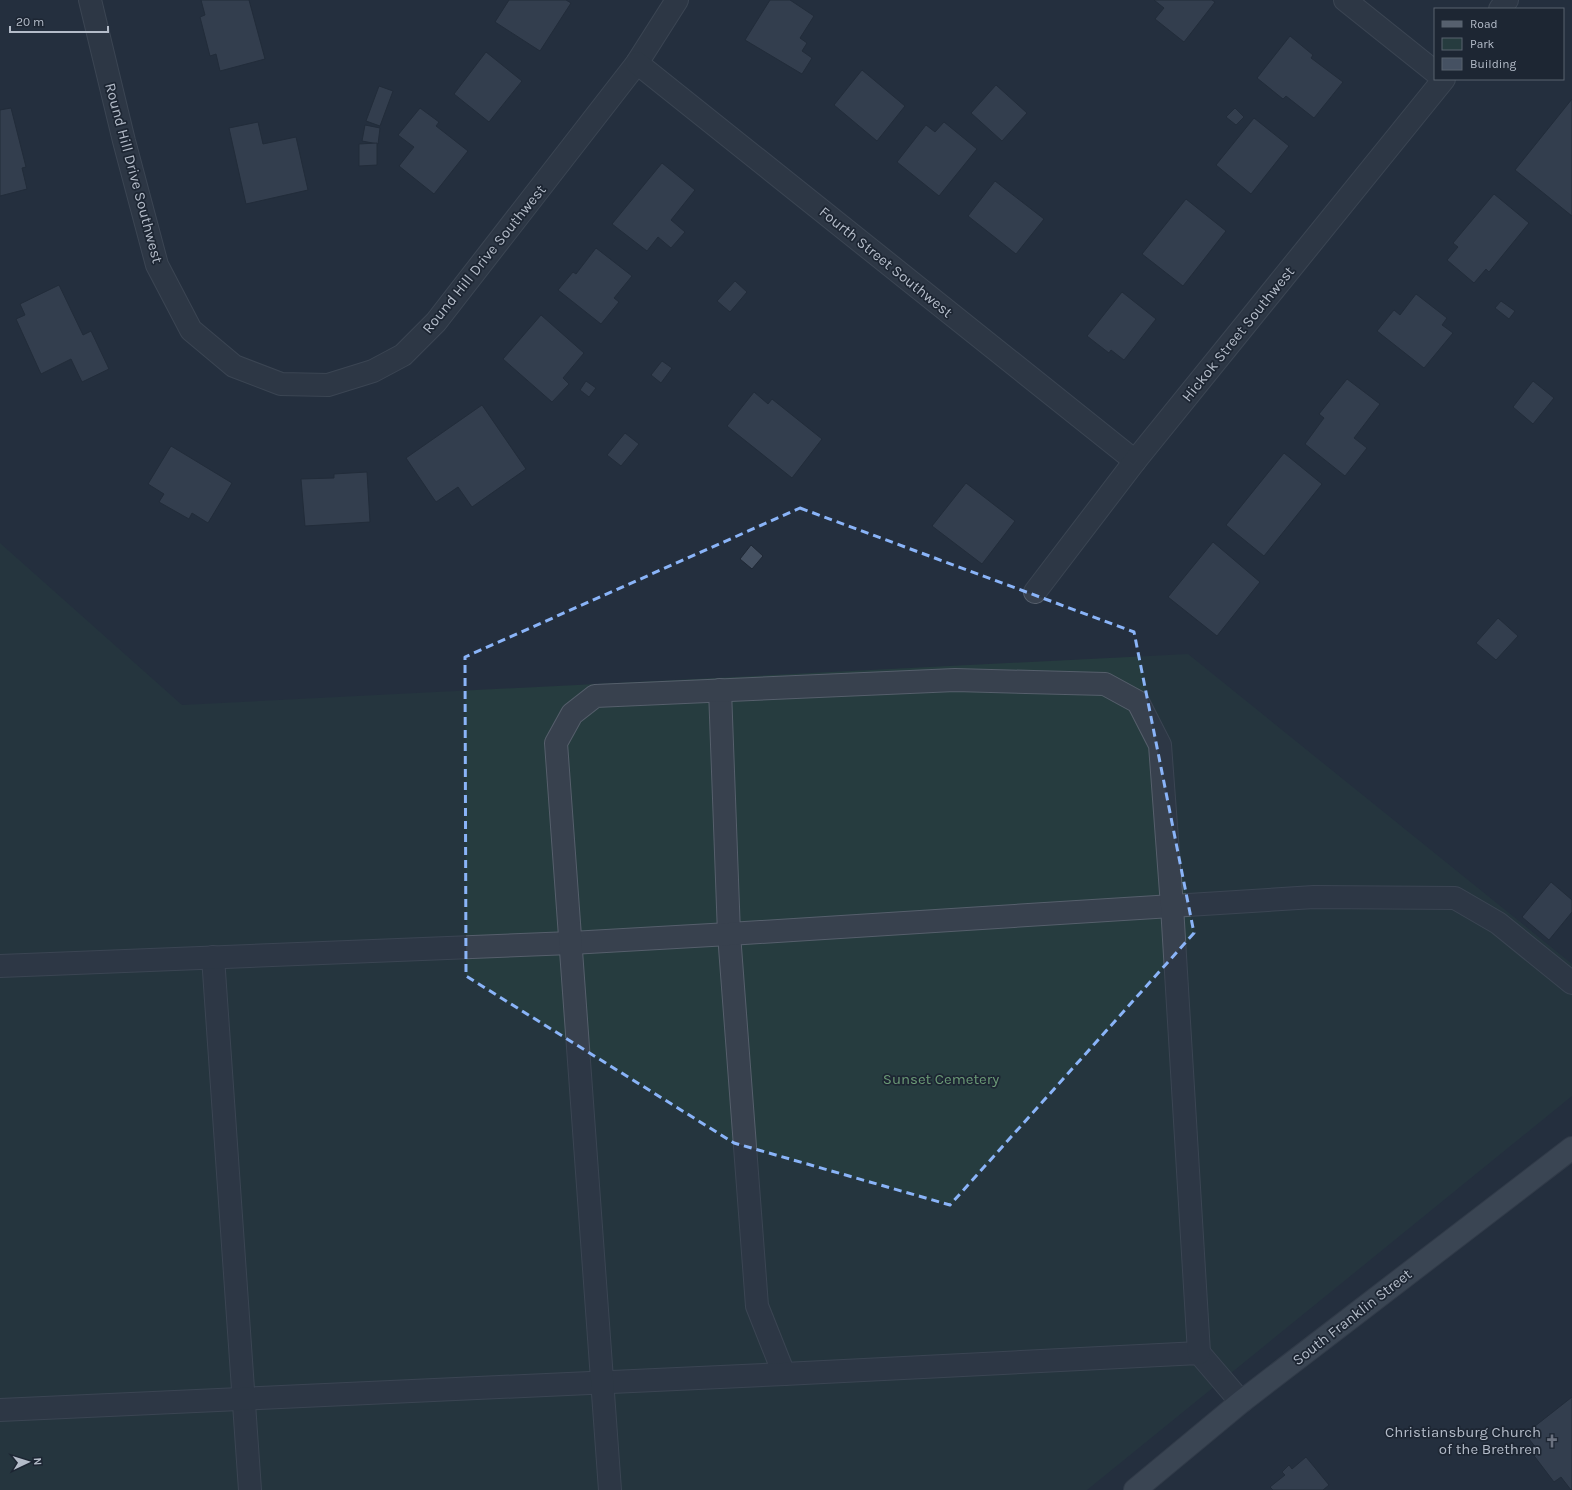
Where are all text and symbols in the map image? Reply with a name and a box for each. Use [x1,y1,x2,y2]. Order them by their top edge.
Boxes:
scale bar [10,8,108,34]
legend [1434,8,1564,80]
text: 20 m [16,15,44,29]
text: Road [1470,17,1498,31]
text: Park [1470,37,1495,51]
text: Building [1470,57,1517,71]
street label: Round Hill Drive Southwest [101,81,167,266]
street label: Round Hill Drive Southwest [418,181,550,337]
street label: Fourth Street Southwest [816,203,957,322]
street label: Hickok Street Southwest [1178,262,1298,405]
park label: Sunset Cemetery [883,1070,999,1088]
street label: South Franklin Street [1289,1265,1415,1369]
place label: Christiansburg Church of the Brethren [1385,1423,1541,1458]
church icon: Christiansburg Church of the Brethren [1544,1433,1560,1449]
north arrow [8,1442,48,1482]
text: N [31,1457,44,1466]

